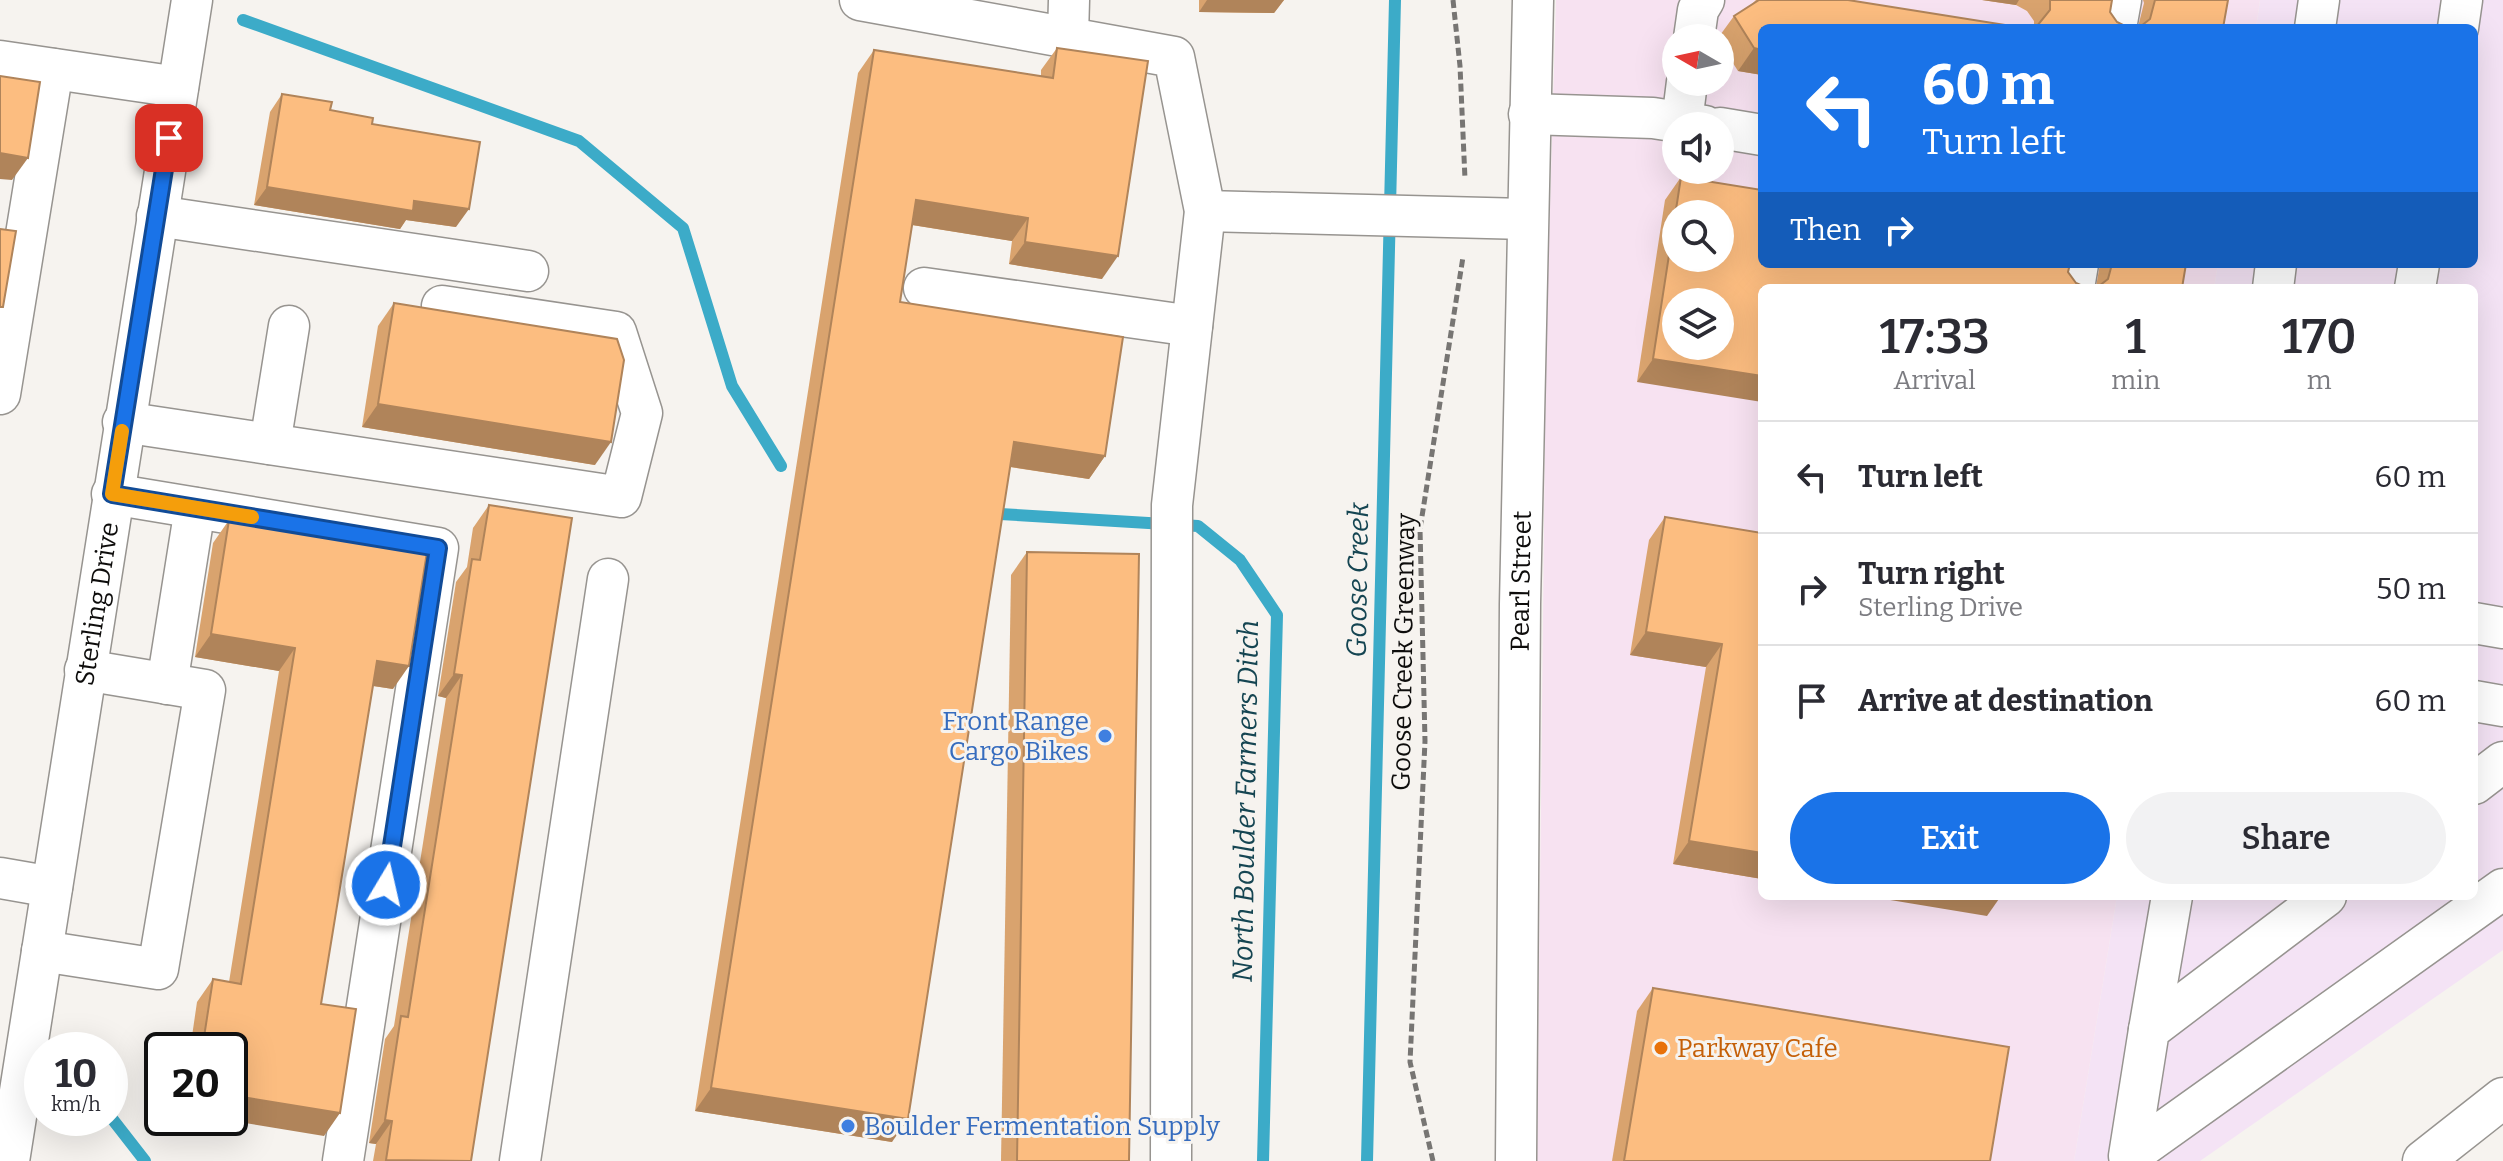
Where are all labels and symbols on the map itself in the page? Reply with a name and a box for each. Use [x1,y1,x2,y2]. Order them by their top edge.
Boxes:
north arrow [1662,24,1734,96]
pin [135,104,203,172]
water label: Goose Creek [1340,501,1375,658]
street label: Pearl Street [1505,510,1538,651]
street label: Goose Creek Greenway [1386,513,1421,791]
street label: Sterling Drive [69,520,125,688]
water label: North Boulder Farmers Ditch [1226,620,1265,982]
place label: Front Range Cargo Bikes [942,706,1089,767]
marker: Front Range Cargo Bikes [1096,727,1114,745]
position arrow [344,843,428,927]
speed limit sign: 20 [144,1032,248,1136]
place label: Parkway Cafe [1677,1033,1838,1064]
marker: Parkway Cafe [1652,1039,1670,1057]
place label: Boulder Fermentation Supply [864,1111,1220,1142]
marker: Boulder Fermentation Supply [839,1117,857,1135]

